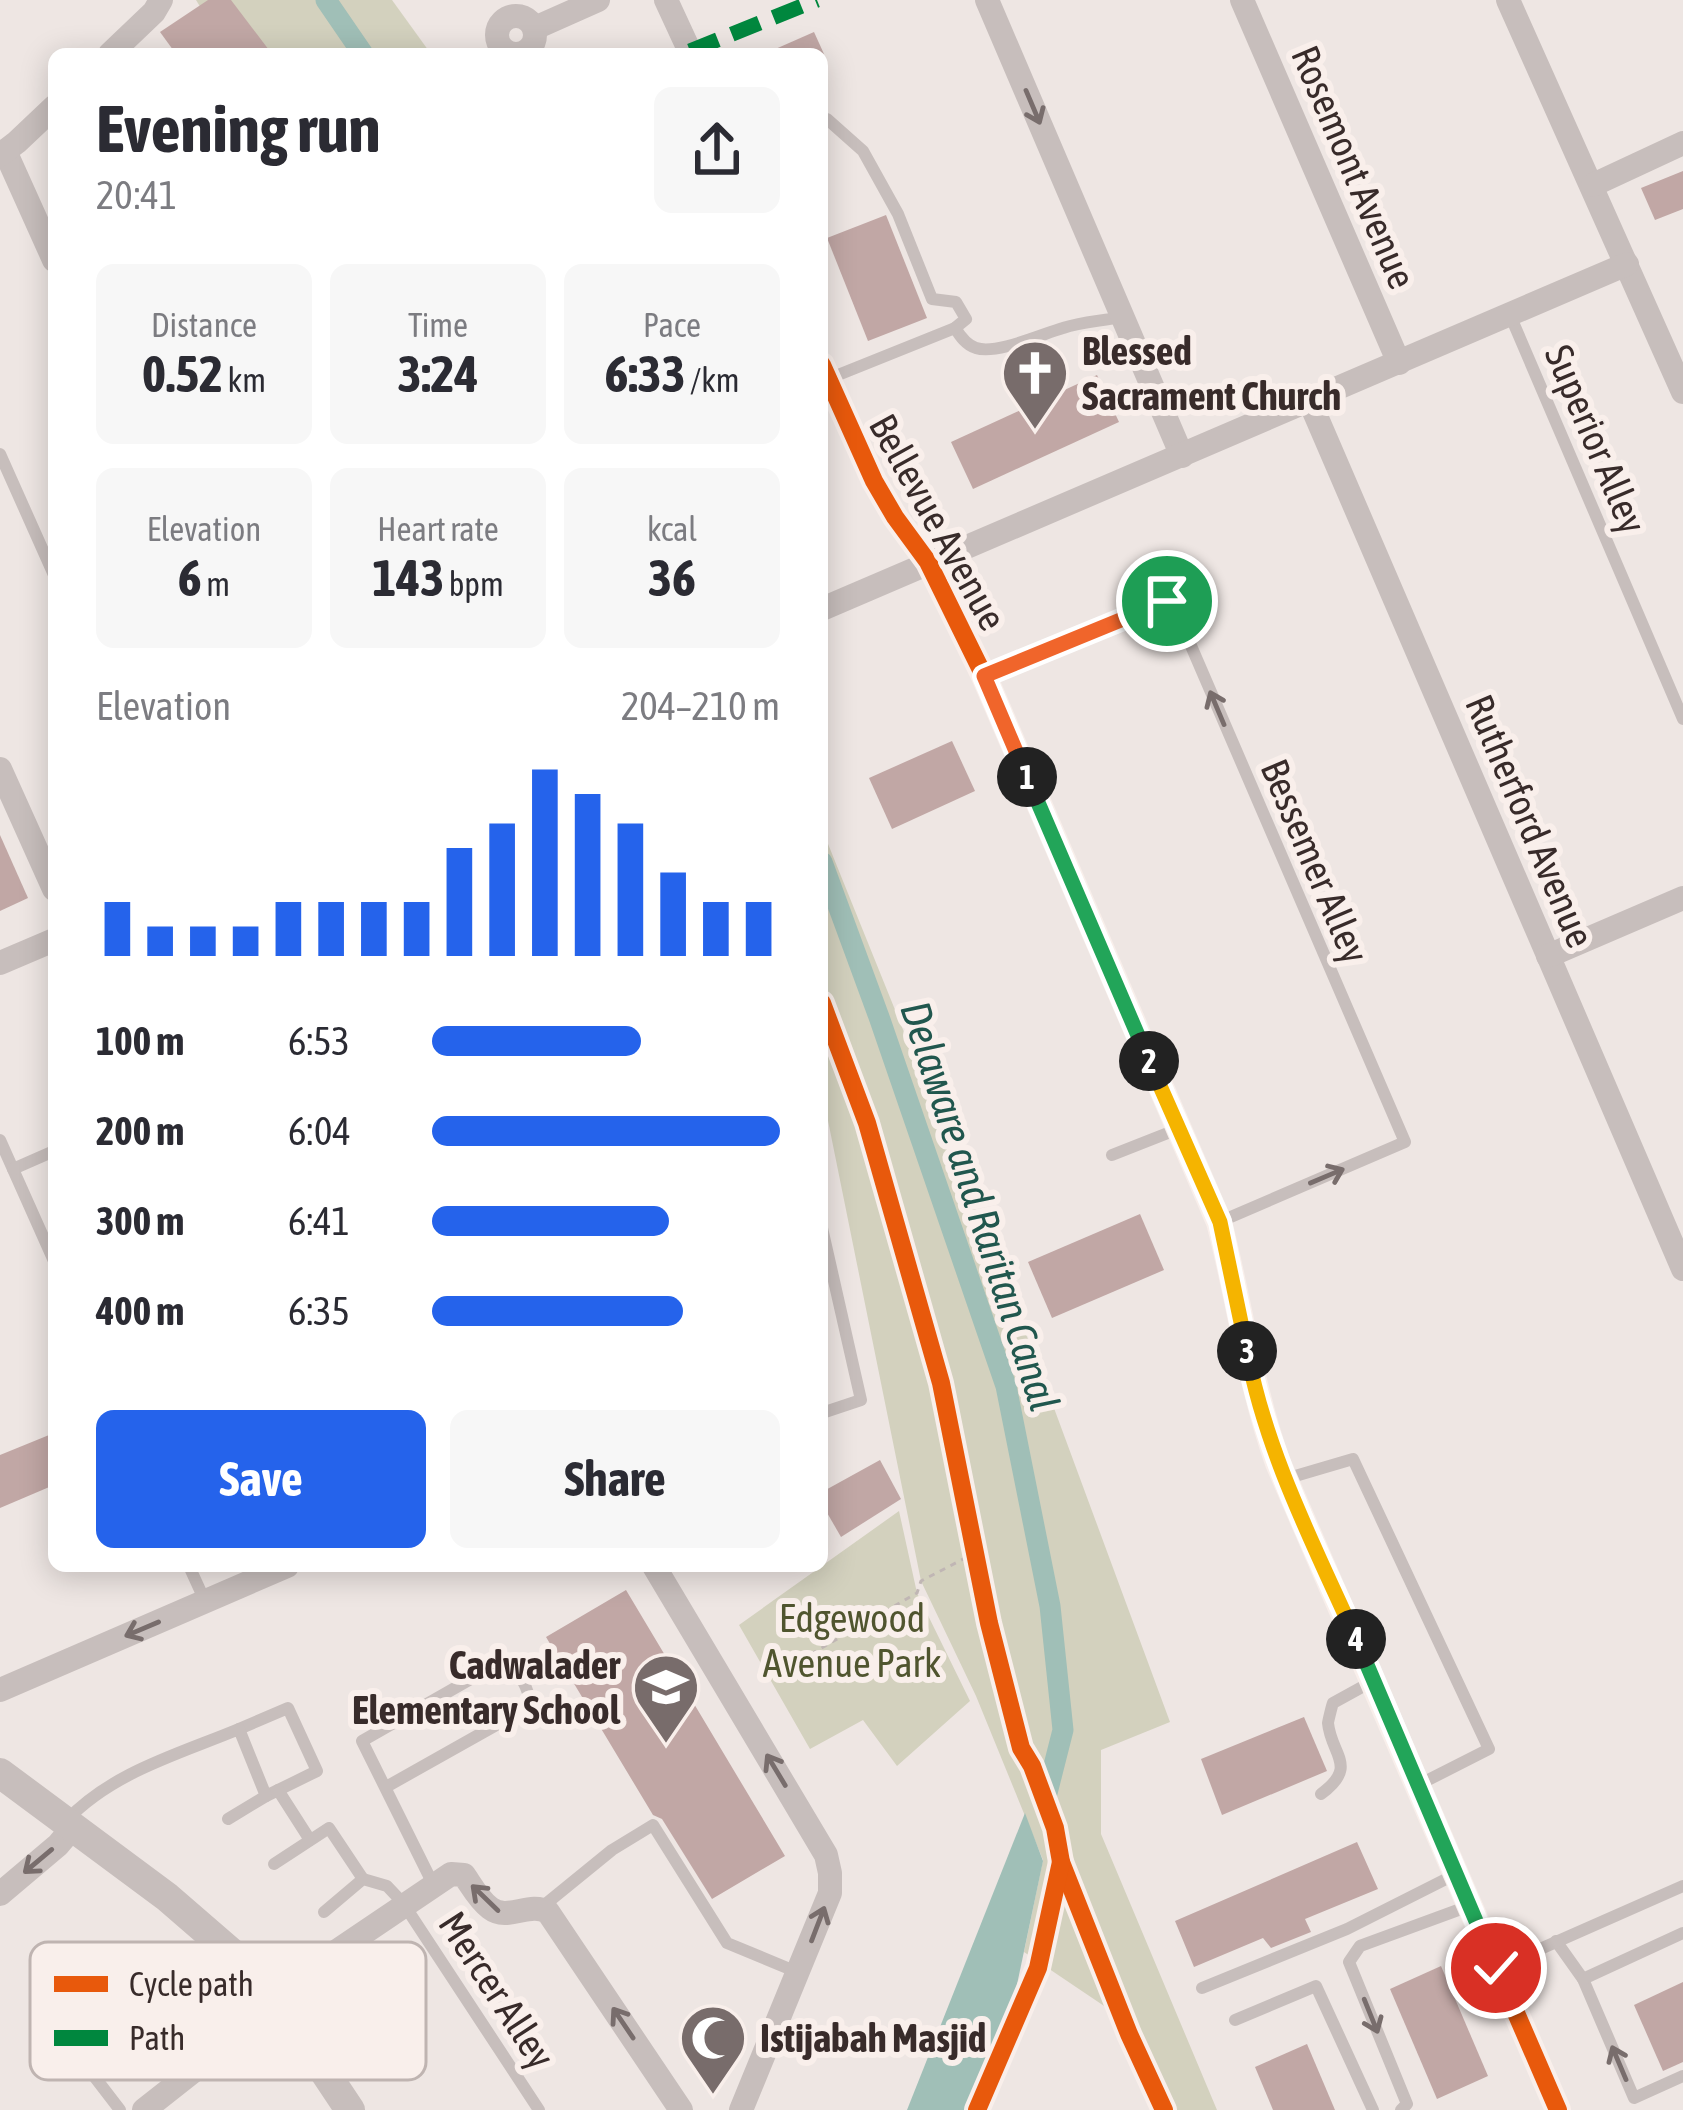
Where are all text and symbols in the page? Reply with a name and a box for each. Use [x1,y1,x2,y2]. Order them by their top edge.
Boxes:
street label: Rosemont Avenue [1283,39,1425,295]
button: share [654,87,780,213]
one-way arrow [1024,88,1045,125]
text: Evening run [96,90,381,166]
text: 20:41 [96,173,177,217]
text: Distance [151,306,257,344]
text: Time [408,306,468,344]
text: Pace [643,306,701,344]
place label: Blessed Sacrament Church [1082,329,1341,418]
church icon: Blessed Sacrament Church [1000,338,1070,432]
street label: Superior Alley [1537,338,1655,540]
text: 0.52 [142,344,223,403]
text: 3:24 [398,344,479,403]
text: 6:33 [605,344,686,403]
text: km [223,361,266,399]
text: /km [686,361,739,399]
street label: Bellevue Avenue [861,407,1015,637]
text: Elevation [147,510,261,548]
text: Heart rate [377,510,499,548]
text: kcal [647,510,697,548]
text: 6 [178,548,202,607]
text: 143 [372,548,444,607]
text: 36 [648,548,696,607]
pin [1116,550,1218,652]
text: m [202,565,230,603]
text: bpm [444,565,504,603]
icon: arrive [1134,568,1200,634]
text: Elevation [96,684,231,728]
text: 204–210 m [621,684,780,728]
street label: Rutherford Avenue [1457,688,1603,954]
one-way arrow [1204,691,1226,727]
pin: 1 [997,747,1057,807]
street label: Bessemer Alley [1252,753,1378,969]
text: 1 [1019,758,1035,796]
water label: Delaware and Raritan Canal [891,995,1069,1417]
text: 100 m [96,1019,184,1063]
text: 6:53 [288,1019,350,1063]
pin: 2 [1119,1031,1179,1091]
text: 2 [1141,1042,1157,1080]
text: 200 m [96,1109,184,1153]
text: 6:04 [288,1109,351,1153]
one-way arrow [1308,1164,1345,1185]
text: 300 m [96,1199,184,1243]
text: 6:41 [288,1199,350,1243]
text: 400 m [96,1289,184,1333]
text: 6:35 [288,1289,350,1333]
pin: 3 [1217,1321,1277,1381]
text: 3 [1239,1332,1255,1370]
button: Save [96,1410,426,1548]
button: Share [450,1410,780,1548]
park label: Edgewood Avenue Park [763,1596,941,1685]
pin: 4 [1326,1609,1386,1669]
one-way arrow [124,1620,160,1642]
text: 4 [1348,1620,1364,1658]
place label: Cadwalader Elementary School [352,1643,621,1732]
school or university icon: Cadwalader Elementary School [631,1652,701,1746]
one-way arrow [763,1753,787,1788]
one-way arrow [23,1848,55,1874]
one-way arrow [471,1884,501,1914]
street label: Mercer Alley [430,1904,564,2076]
one-way arrow [808,1907,830,1944]
pin [1445,1917,1547,2019]
icon: check [1463,1935,1529,2001]
legend [30,1942,426,2080]
text: Cycle path [129,1965,254,2003]
one-way arrow [1362,1997,1383,2034]
mosque icon: Istijabah Masjid [678,2003,748,2097]
one-way arrow [611,2007,636,2041]
place label: Istijabah Masjid [760,2016,986,2060]
text: Path [129,2019,185,2057]
one-way arrow [1607,2045,1628,2082]

